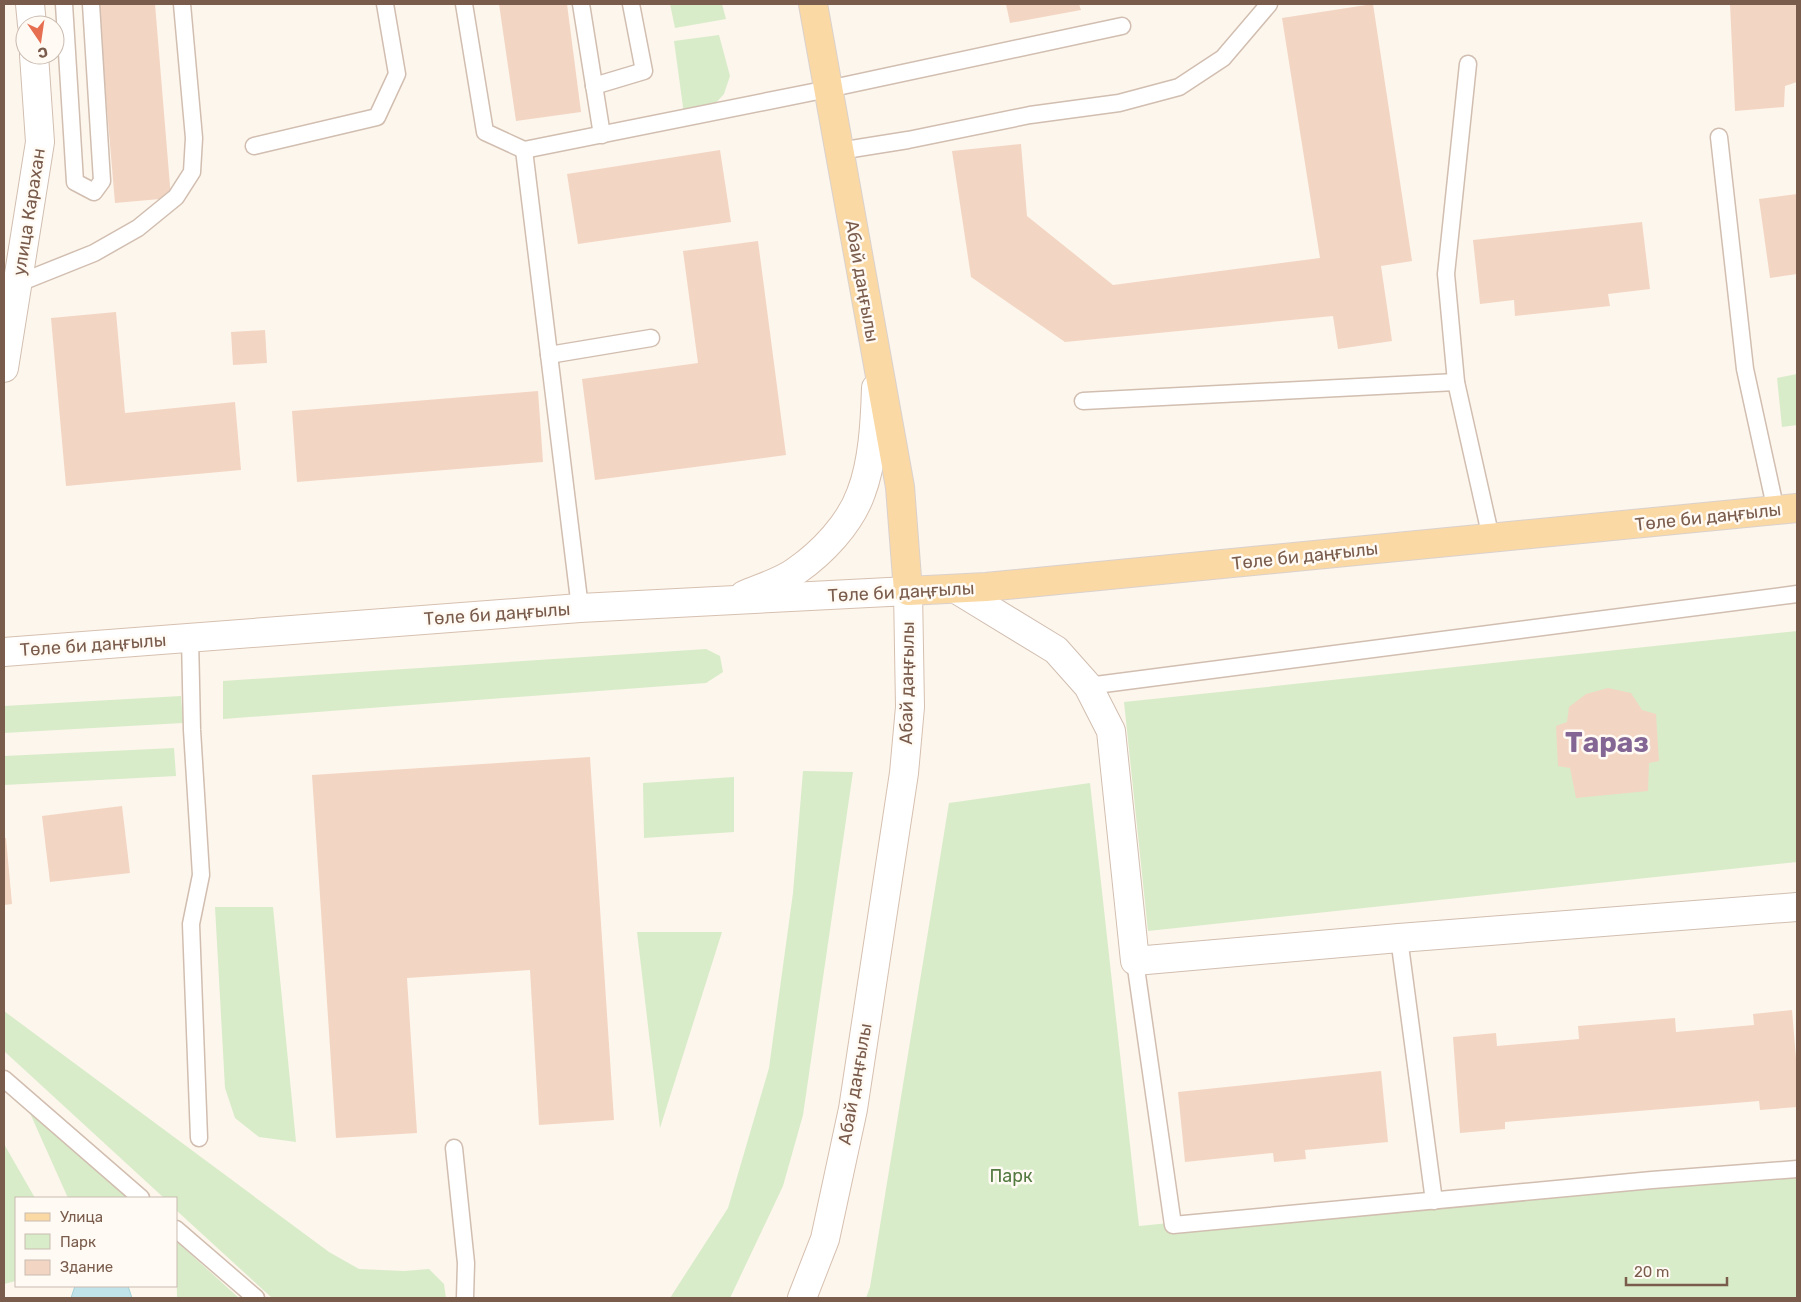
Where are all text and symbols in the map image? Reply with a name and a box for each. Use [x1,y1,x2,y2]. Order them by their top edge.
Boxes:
north arrow [15,15,65,65]
text: С [36,43,50,62]
street label: улица Карахан [8,147,50,277]
street label: Абай даңғылы [840,218,884,344]
street label: Төле би даңғылы [1634,498,1782,536]
street label: Төле би даңғылы [1231,537,1379,575]
street label: Төле би даңғылы [827,577,975,607]
street label: Төле би даңғылы [423,598,571,630]
street label: Абай даңғылы [895,621,919,745]
street label: Төле би даңғылы [19,629,167,661]
district label: Тараз [1565,726,1649,759]
street label: Абай даңғылы [833,1021,877,1147]
park label: Парк [989,1165,1033,1187]
legend [15,1197,178,1287]
text: Улица [60,1208,103,1226]
text: Парк [60,1233,96,1251]
scale bar [1626,1254,1727,1286]
text: Здание [60,1258,113,1276]
text: 20 m [1634,1263,1669,1281]

